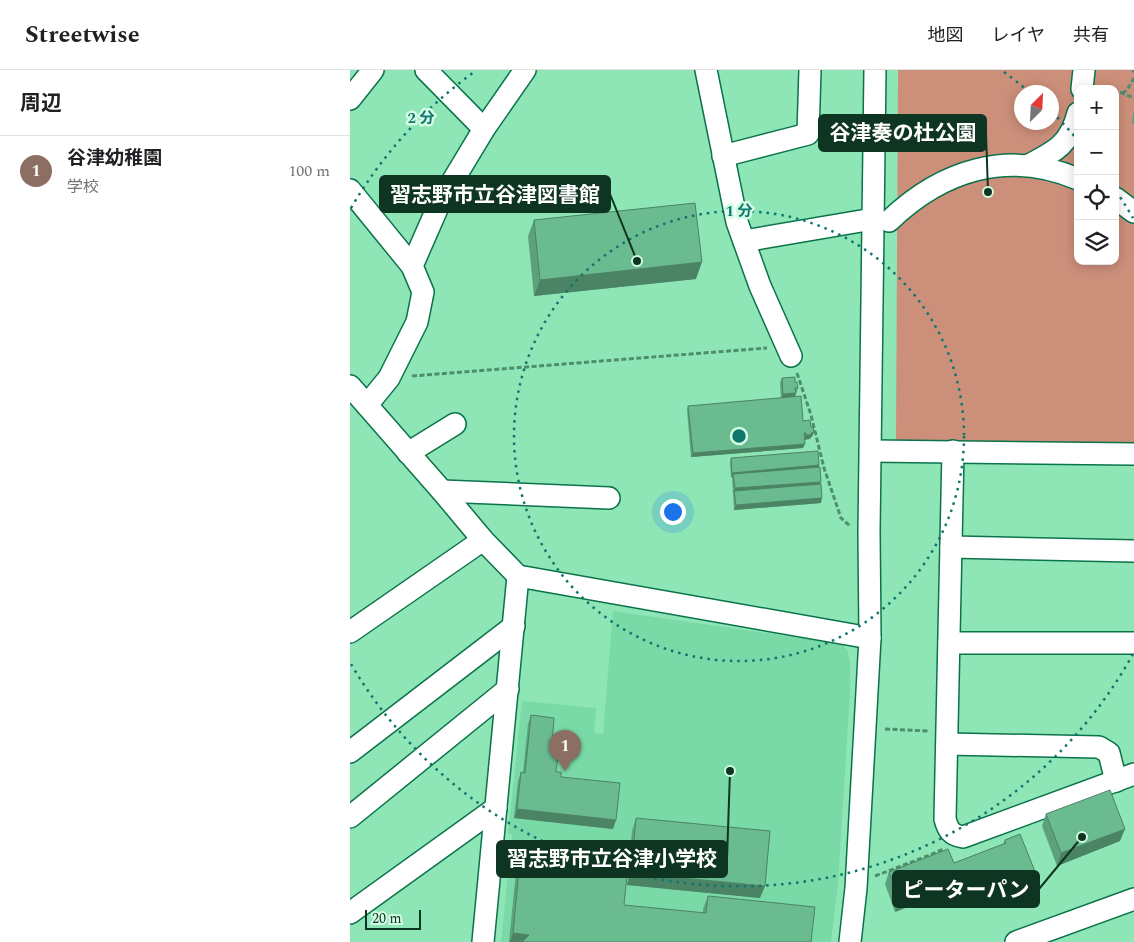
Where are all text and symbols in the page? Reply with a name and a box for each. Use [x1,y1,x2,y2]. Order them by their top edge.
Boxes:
text: Streetwise [25,17,140,53]
text: 地図 [928,22,964,49]
text: レイヤ [992,22,1045,49]
text: 共有 [1073,22,1109,49]
north arrow [1014,85,1059,130]
map controls [1074,85,1119,265]
button: + [1074,85,1119,130]
text: 周辺 [20,88,62,120]
text: 2 分 [407,107,435,130]
callout: 谷津奏の杜公園 [819,115,986,151]
text: 谷津奏の杜公園 [830,118,977,150]
button: − [1074,130,1119,175]
text: 谷津幼稚園 [67,144,162,173]
text: 1 [32,159,40,183]
text: 100 m [288,159,330,183]
text: 学校 [67,175,99,199]
button: locate [1074,175,1119,220]
callout: 習志野市立谷津図書館 [380,176,610,212]
text: 習志野市立谷津図書館 [390,180,600,212]
text: 1 分 [725,200,753,223]
button: layers [1074,220,1119,265]
centre of rings [730,427,748,445]
your location [660,499,686,525]
pin: 1 [549,730,581,771]
callout: 習志野市立谷津小学校 [497,841,727,877]
text: 習志野市立谷津小学校 [507,844,717,876]
callout: ピーターパン [893,871,1039,907]
text: ピーターパン [903,875,1029,907]
scale bar [365,907,421,930]
text: 20 m [372,908,402,929]

